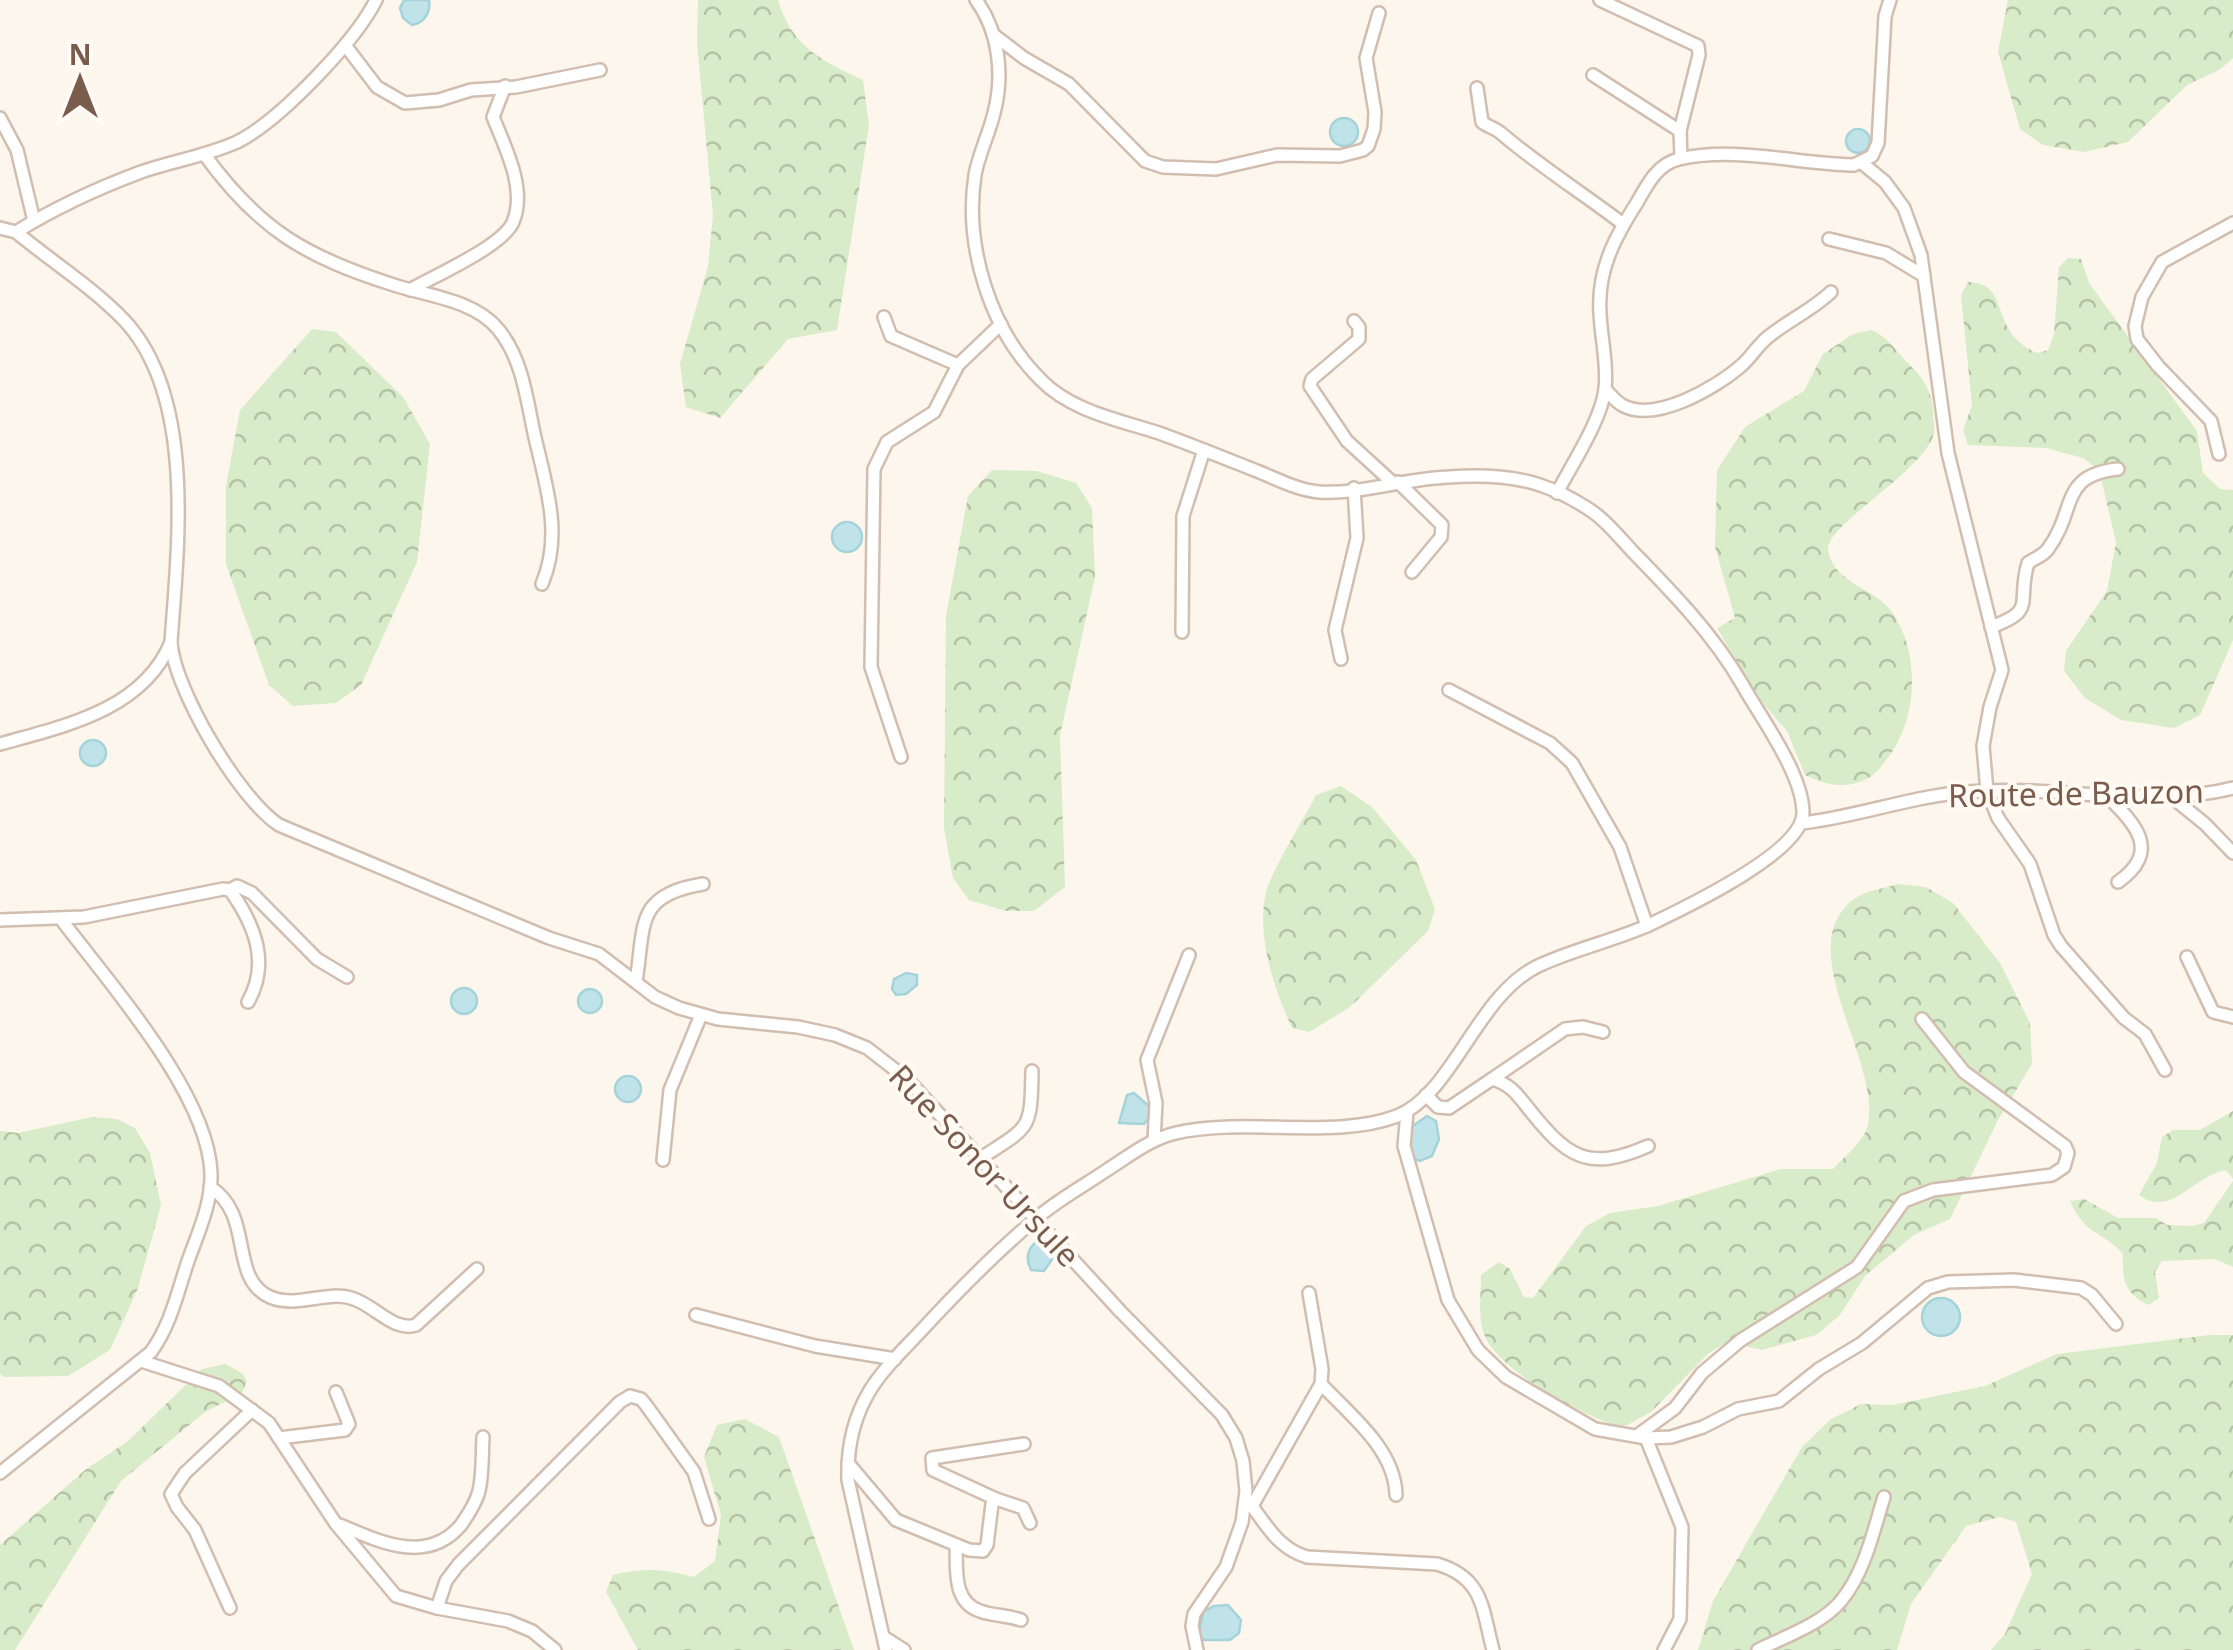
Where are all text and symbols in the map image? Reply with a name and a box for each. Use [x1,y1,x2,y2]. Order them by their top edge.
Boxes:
north arrow [30,30,130,130]
text: N [69,35,91,73]
street label: Route de Bauzon [1948,769,2204,816]
street label: Rue Sonor Ursule [880,1055,1090,1275]

